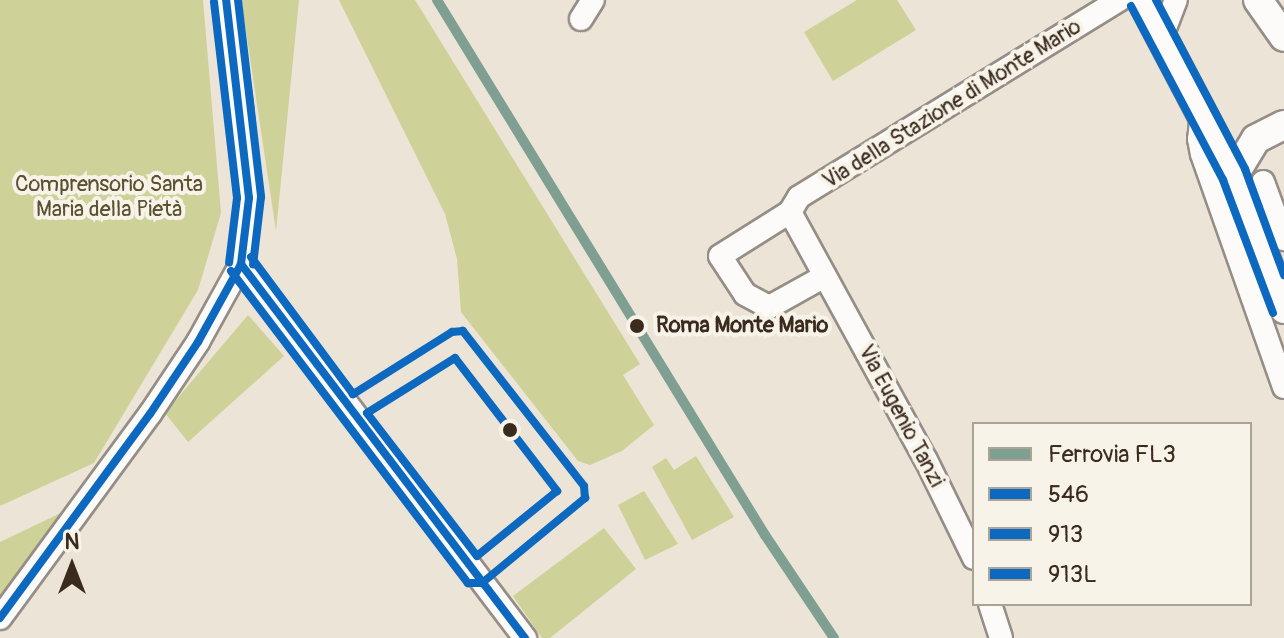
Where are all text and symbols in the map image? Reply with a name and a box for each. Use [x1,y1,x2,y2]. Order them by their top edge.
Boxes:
street label: Via della Stazione di Monte Mario [818,13,1086,195]
park label: Comprensorio Santa Maria della Pietà [15,171,203,222]
place label: Roma Monte Mario [656,313,828,339]
marker: Roma Monte Mario [625,314,649,338]
street label: Via Eugenio Tanzi [852,340,950,492]
unlabelled marker [502,422,518,438]
legend [972,422,1252,606]
text: Ferrovia FL3 [1048,440,1176,469]
text: 546 [1048,480,1089,509]
text: 913 [1048,520,1083,549]
north arrow [32,526,112,606]
text: N [65,528,79,556]
text: 913L [1048,560,1097,589]

